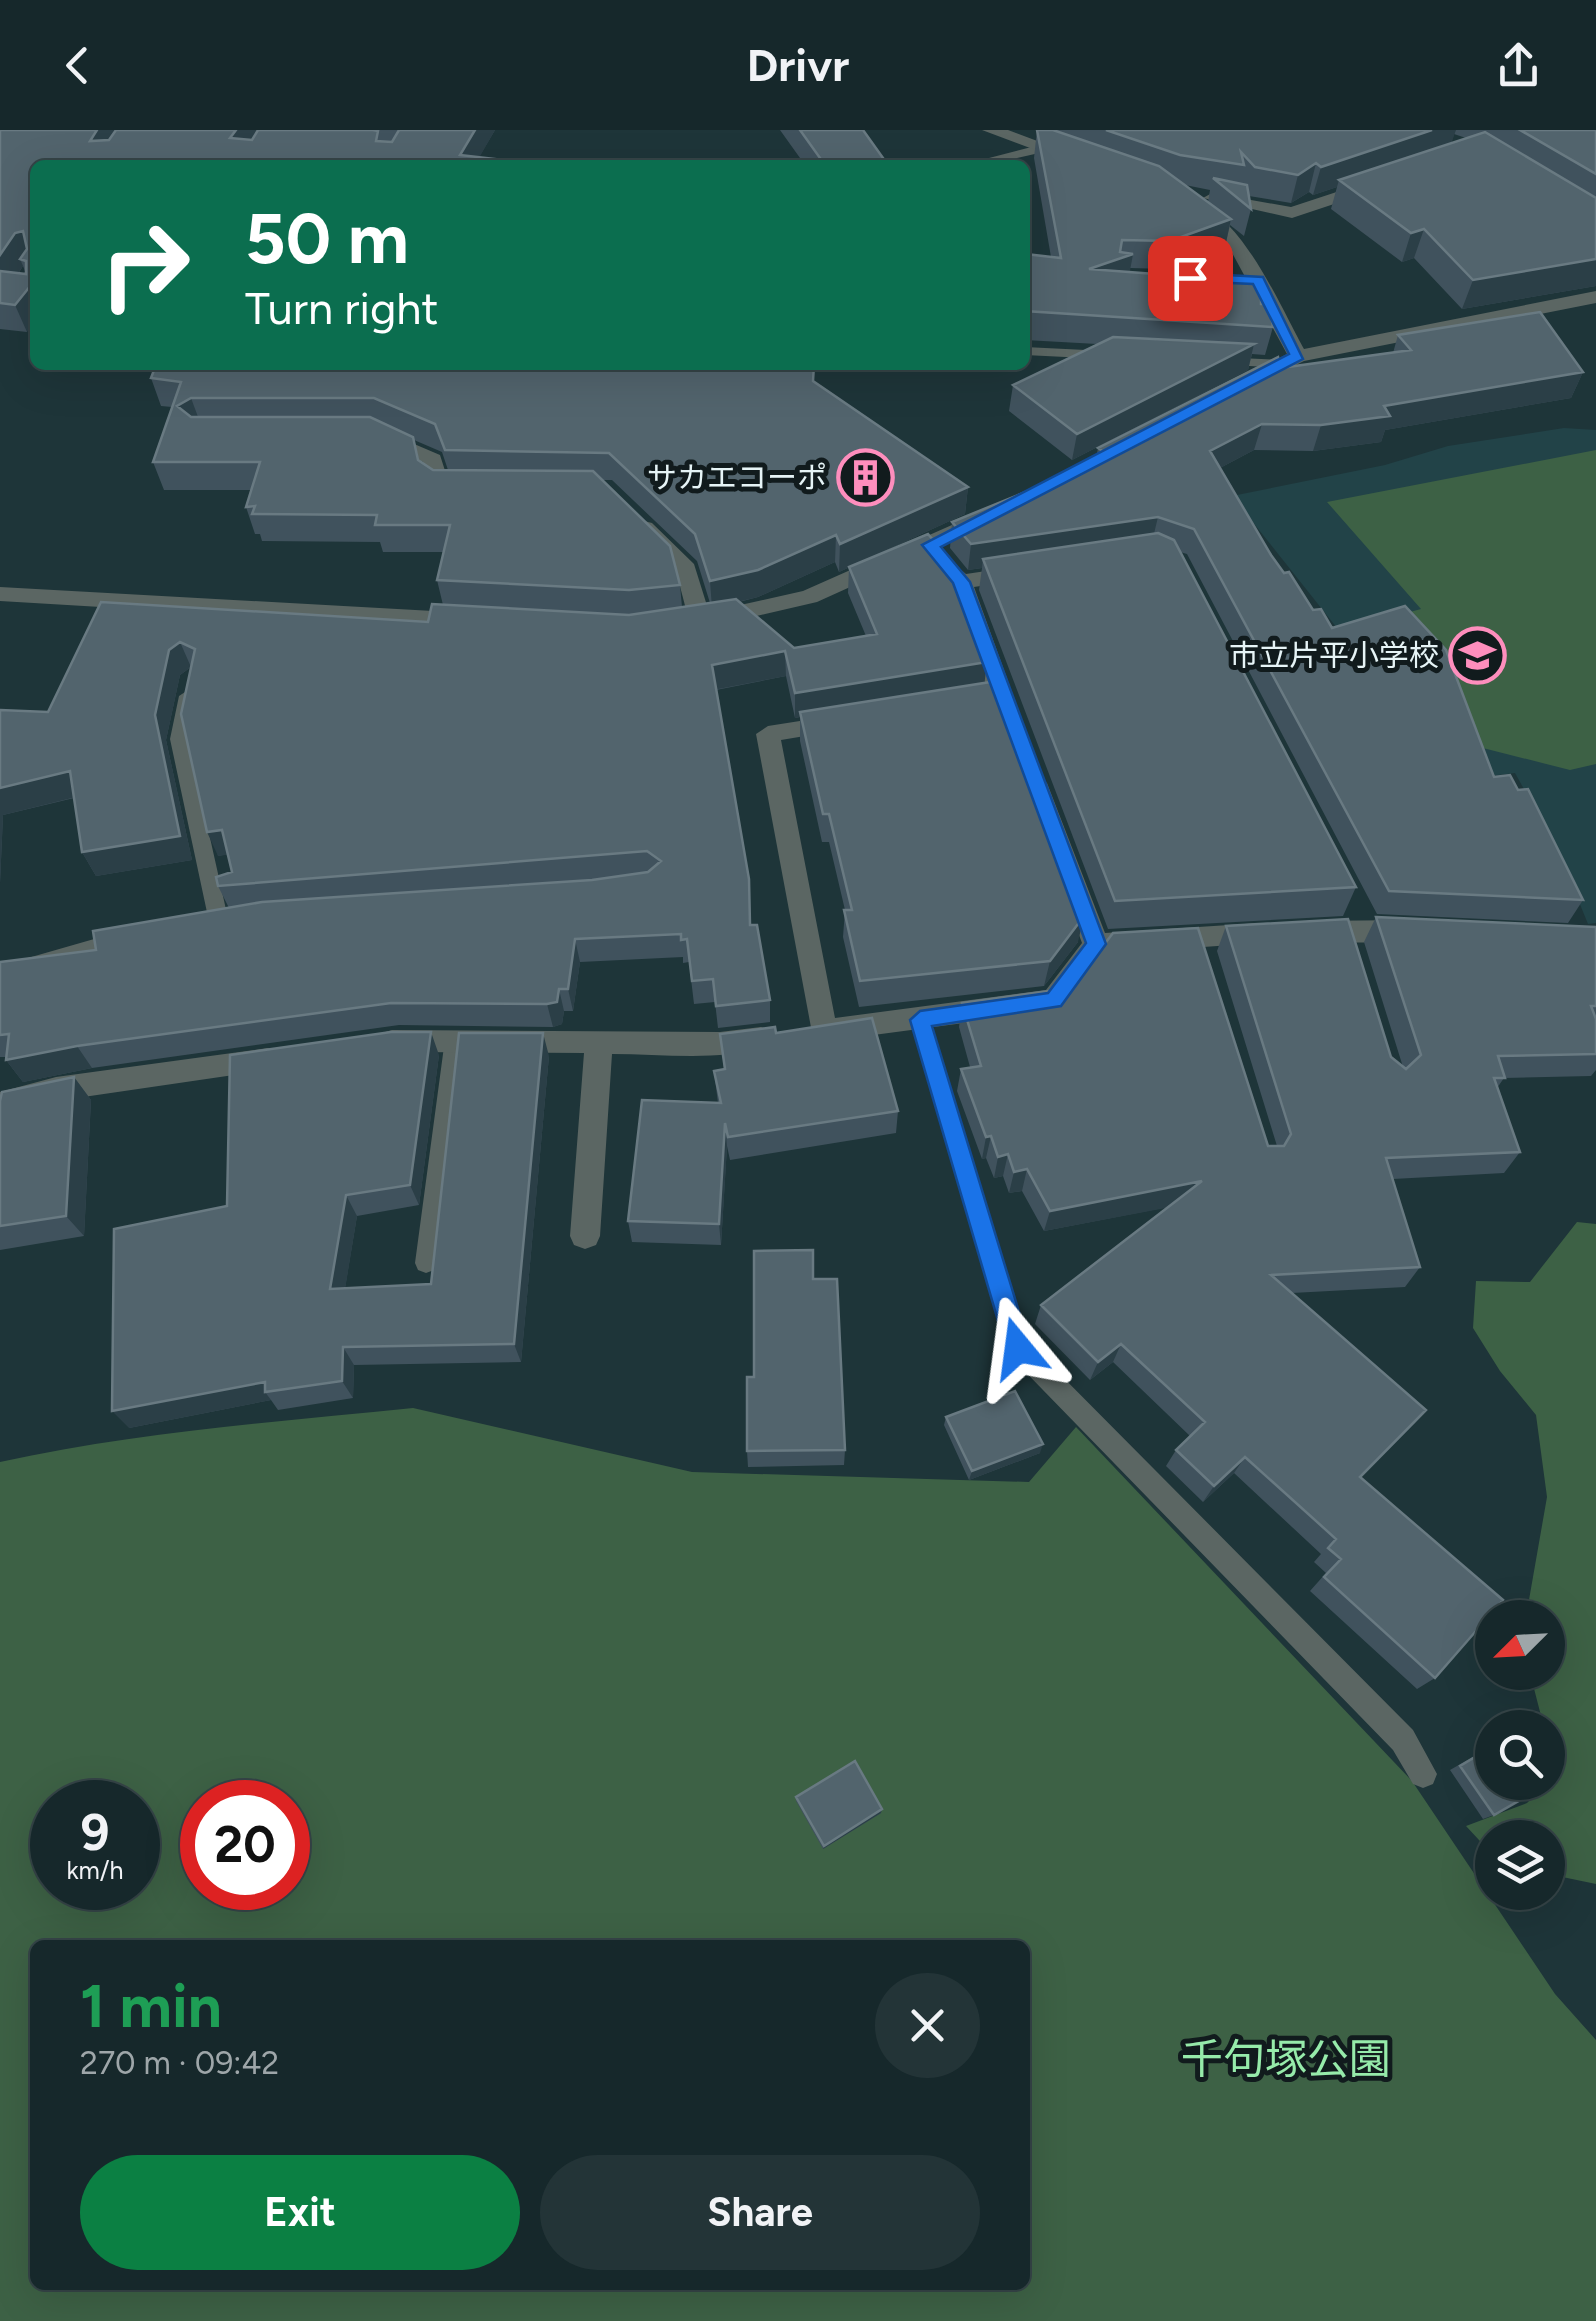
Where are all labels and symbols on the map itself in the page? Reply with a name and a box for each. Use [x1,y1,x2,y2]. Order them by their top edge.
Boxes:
pin [1148,236,1233,321]
building icon: サカエコーポ [836,447,896,507]
place label: サカエコーポ [647,459,827,496]
school or university icon: 市立片平小学校 [1448,625,1508,685]
place label: 市立片平小学校 [1229,637,1439,674]
position arrow [966,1296,1070,1400]
north arrow [1475,1600,1565,1690]
speed limit sign: 20 [180,1780,310,1910]
park label: 千句塚公園 [1181,2034,1391,2085]

